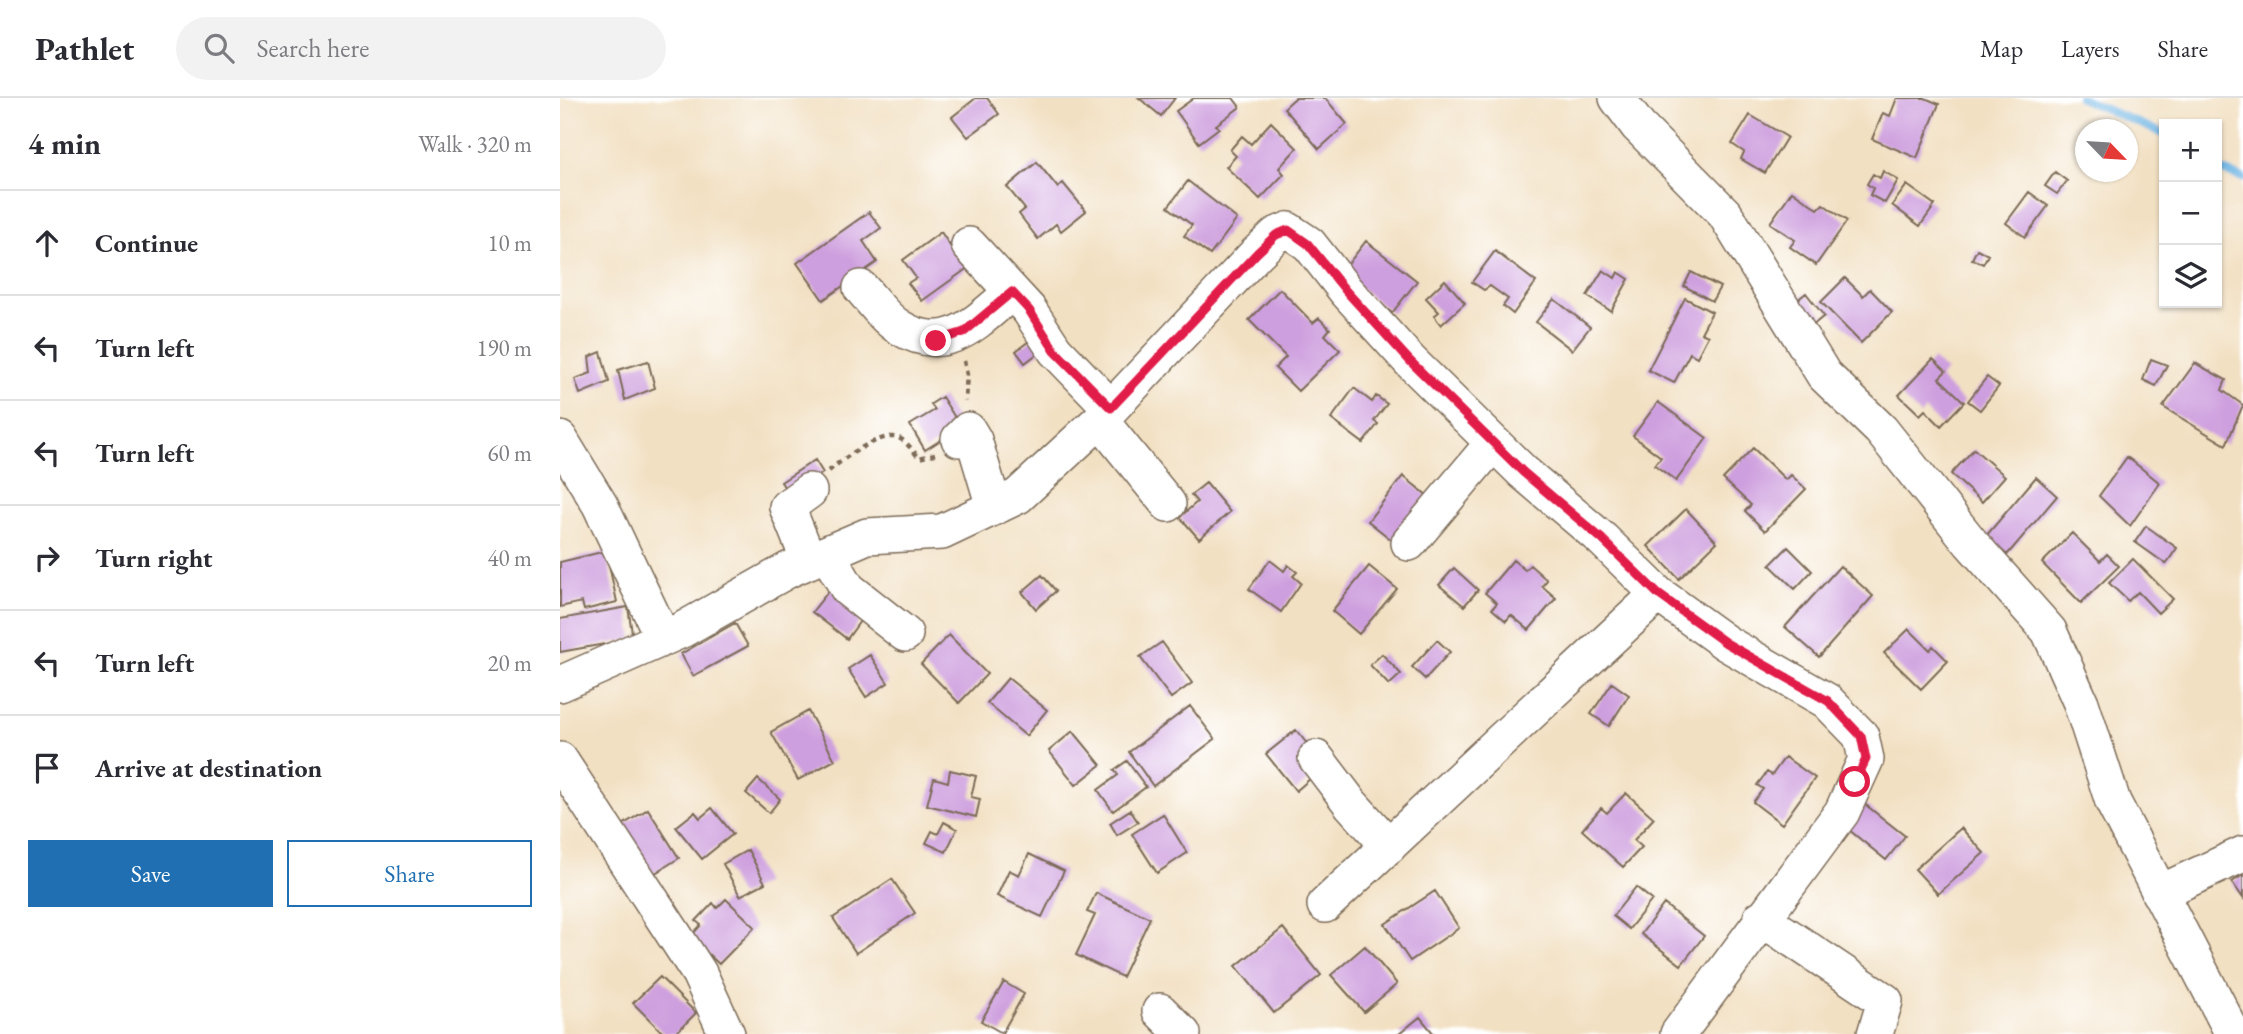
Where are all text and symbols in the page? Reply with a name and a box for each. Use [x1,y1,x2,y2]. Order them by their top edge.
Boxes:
search box [176,17,666,80]
text: Pathlet [35,27,134,70]
icon: search [200,29,238,67]
text: Search here [256,31,369,65]
text: Map [1980,33,2023,64]
text: Layers [2061,33,2120,64]
text: Share [2158,33,2208,64]
north arrow [2075,119,2138,182]
map controls [2159,119,2222,308]
button: + [2159,119,2222,182]
text: 4 min [28,124,101,163]
text: Walk · 320 m [418,129,532,159]
button: − [2159,182,2222,245]
icon: ahead [28,224,66,262]
text: Continue [95,226,198,260]
text: 10 m [487,228,532,258]
button: layers [2159,245,2222,308]
route end [920,325,951,356]
icon: left [28,329,66,367]
text: Turn left [95,331,194,365]
text: 190 m [476,333,532,363]
icon: left [28,434,66,472]
text: Turn left [95,436,194,470]
text: 60 m [487,438,532,468]
icon: right [28,539,66,577]
text: Turn right [95,541,213,575]
text: 40 m [487,543,532,573]
icon: left [28,644,66,682]
text: Turn left [95,646,194,680]
text: 20 m [487,648,532,678]
icon: arrive [28,749,66,787]
text: Arrive at destination [95,751,322,785]
route start [1839,766,1870,797]
button: Save [28,840,273,907]
button: Share [287,840,532,907]

